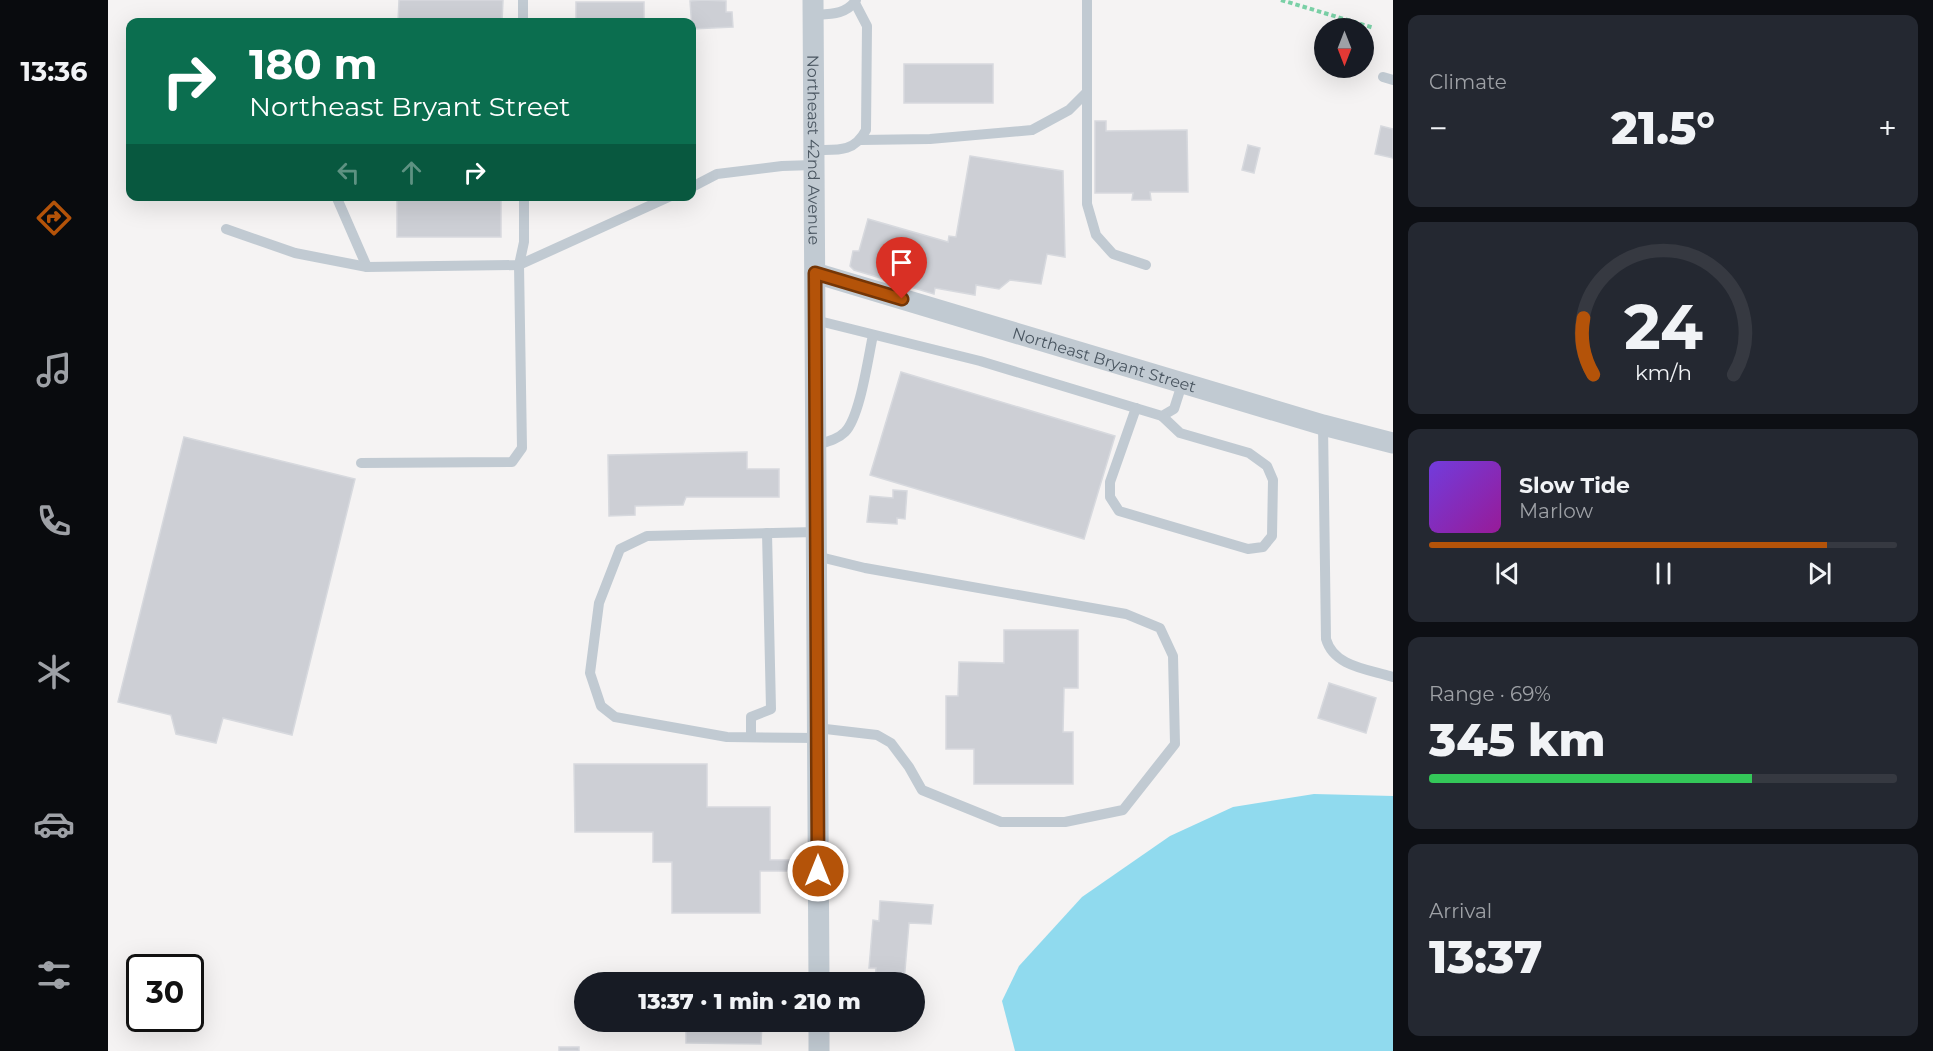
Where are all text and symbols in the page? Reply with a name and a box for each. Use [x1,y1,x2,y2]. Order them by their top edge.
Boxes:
north arrow [1314,18,1374,78]
map controls [1314,18,1374,78]
text: 180 m [249,38,378,90]
icon: right [150,42,228,120]
text: 13:36 [21,55,87,88]
street label: Northeast 42nd Avenue [803,55,823,245]
text: Climate [1429,70,1507,94]
text: Northeast Bryant Street [249,90,570,123]
text: 21.5° [1611,100,1715,155]
text: − [1429,108,1448,148]
text: + [1878,108,1897,148]
icon: left [332,156,365,189]
icon: ahead [395,156,428,189]
icon: right [458,156,491,189]
icon: directions [33,197,75,239]
pin [876,237,927,299]
icon: arrive [885,246,918,279]
text: 24 [1623,289,1703,365]
street label: Northeast Bryant Street [1010,324,1199,397]
icon: music [33,349,75,391]
text: km/h [1634,360,1692,386]
text: Slow Tide [1519,472,1630,499]
text: Marlow [1519,499,1593,523]
icon: phone [33,500,75,542]
icon: previous [1491,557,1524,590]
icon: pause [1647,557,1680,590]
icon: next [1803,557,1836,590]
icon: climate [33,651,75,693]
text: Range · 69% [1429,682,1551,706]
text: 345 km [1429,712,1605,767]
icon: car [33,803,75,845]
position arrow [786,839,850,903]
text: Arrival [1429,899,1492,923]
text: 13:37 [1429,929,1542,984]
icon: filters [33,954,75,996]
speed limit sign: 30 [126,954,204,1032]
text: 13:37 · 1 min · 210 m [638,988,861,1015]

